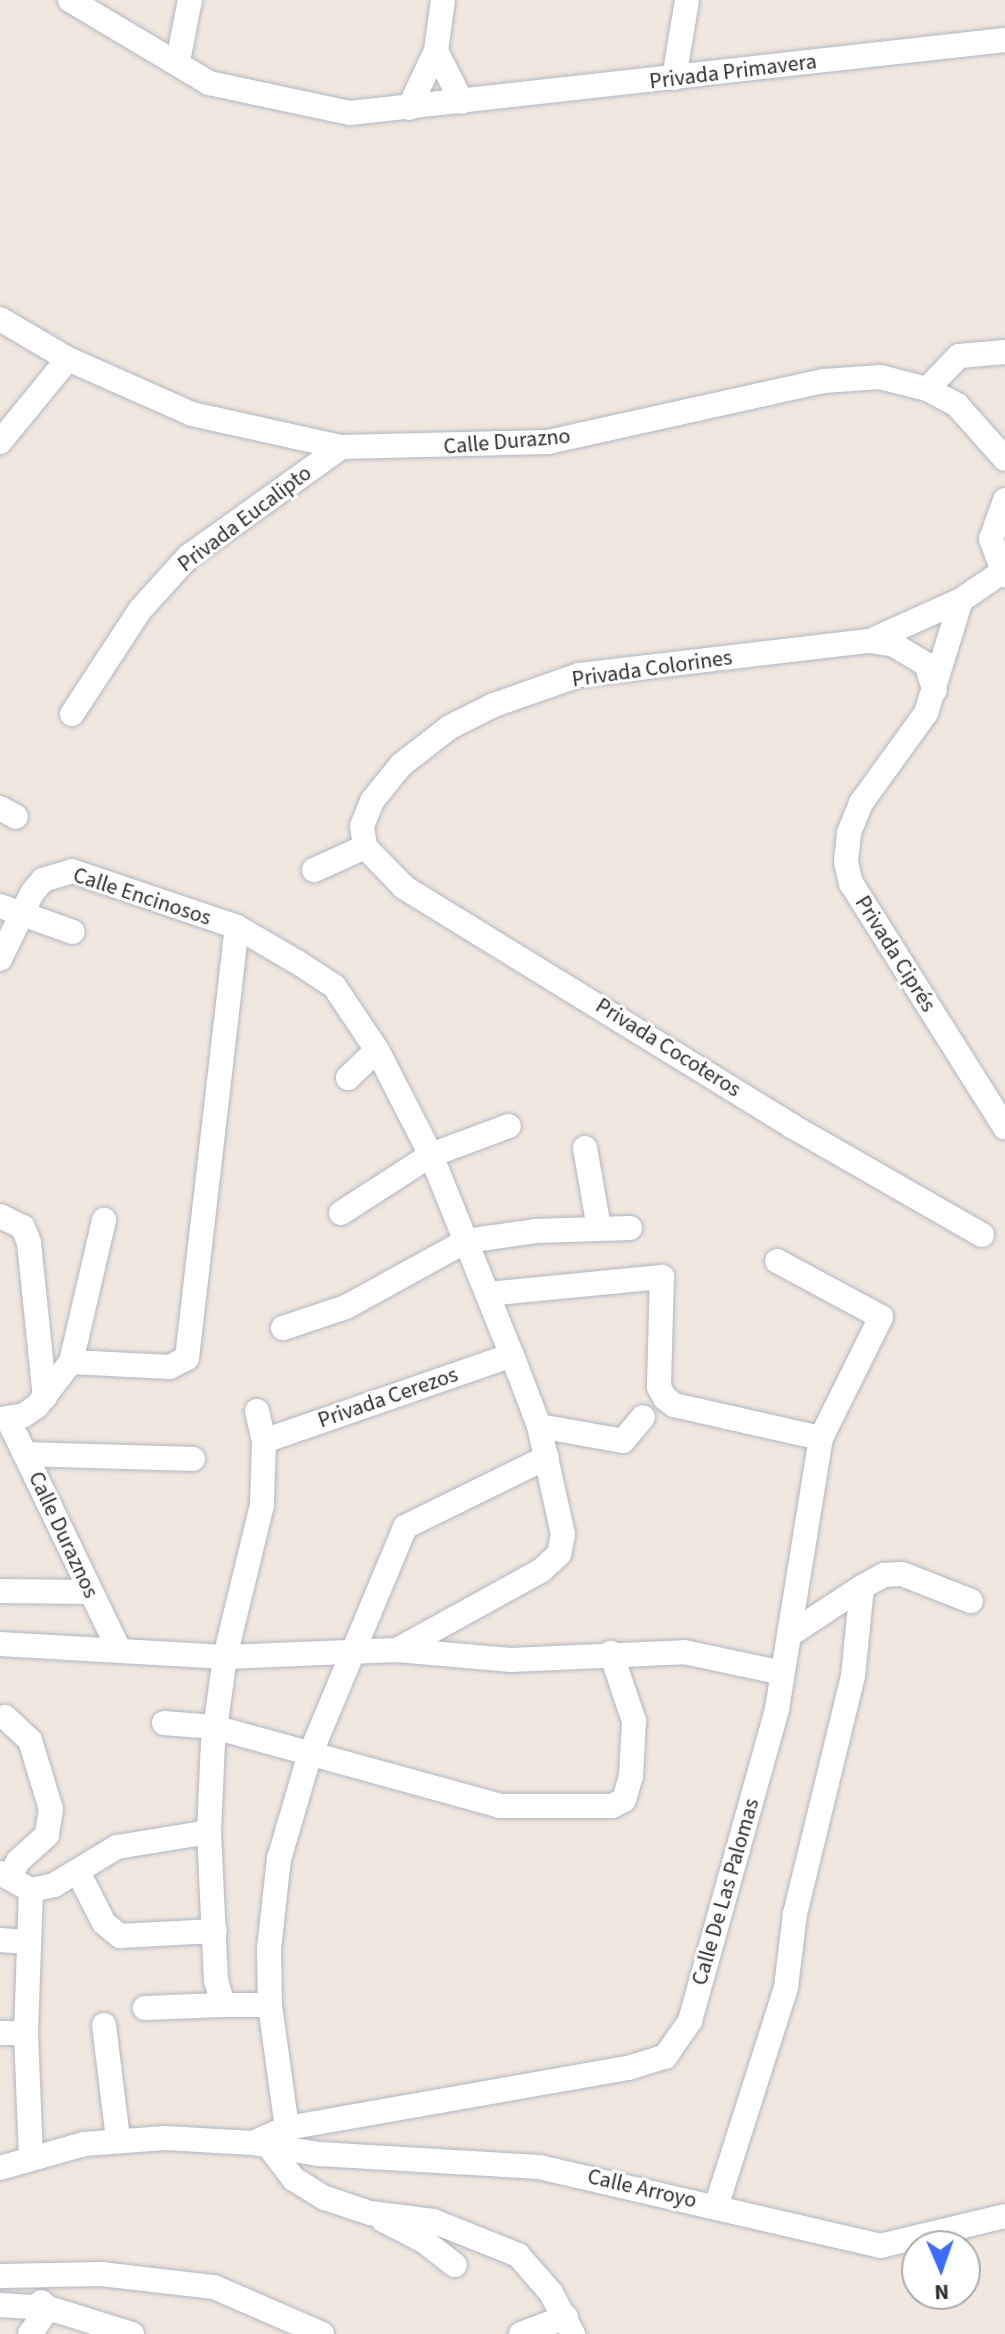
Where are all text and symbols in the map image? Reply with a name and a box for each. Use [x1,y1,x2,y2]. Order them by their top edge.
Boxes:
street label: Privada Primavera [648,49,818,95]
street label: Calle Durazno [442,423,572,461]
street label: Privada Eucalipto [173,460,317,578]
street label: Privada Colorines [570,645,734,693]
street label: Calle Encinosos [70,862,214,932]
street label: Privada Ciprés [849,891,941,1017]
street label: Privada Cocoteros [591,993,745,1103]
street label: Privada Cerezos [315,1362,461,1434]
street label: Calle Duraznos [22,1468,104,1602]
street label: Calle De Las Palomas [687,1796,765,1988]
street label: Calle Arroyo [585,2164,699,2214]
north arrow [901,2230,981,2310]
text: N [934,2276,950,2308]

